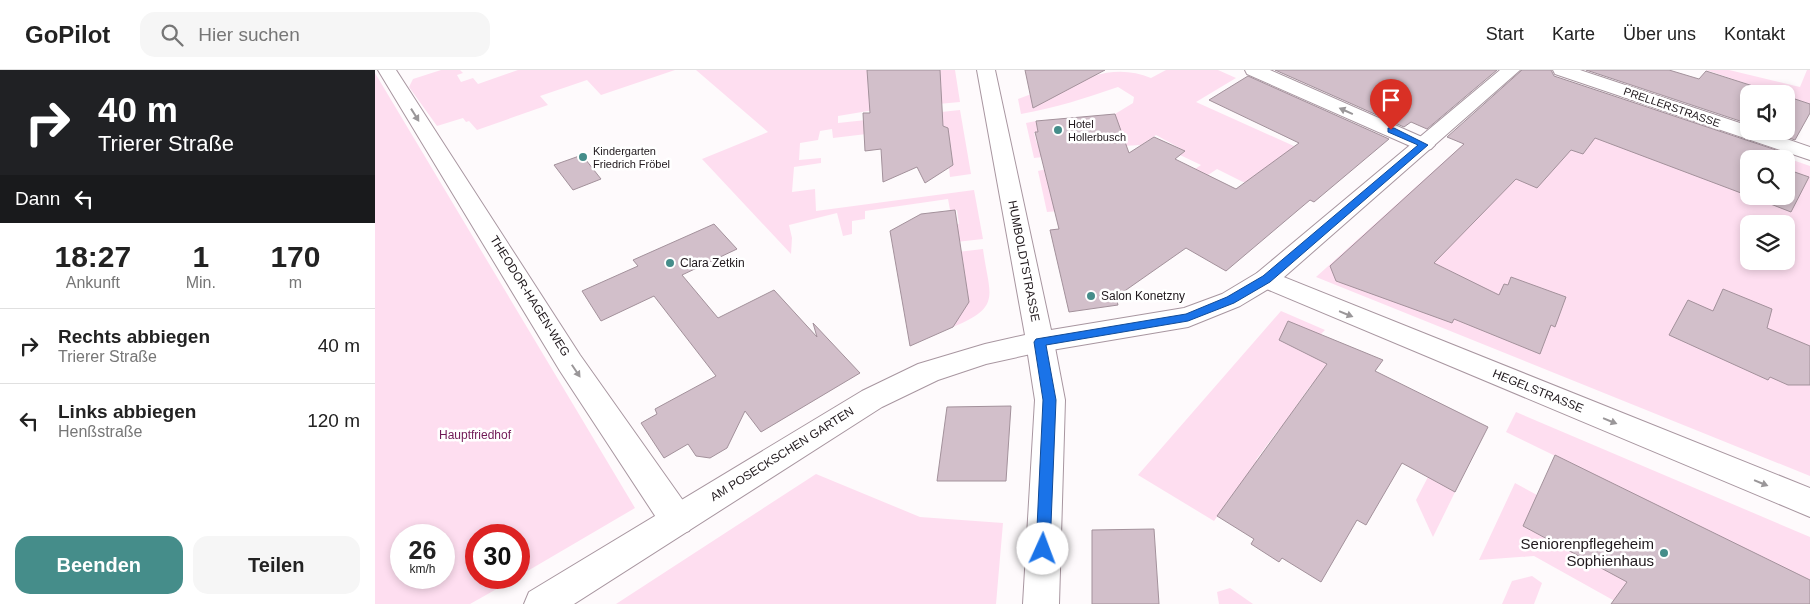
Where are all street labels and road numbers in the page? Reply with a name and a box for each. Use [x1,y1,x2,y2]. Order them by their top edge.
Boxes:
street label: PRELLERSTRASSE [1622,85,1722,129]
street label: HUMBOLDTSTRASSE [1005,199,1043,323]
street label: THEODOR-HAGEN-WEG [487,233,573,359]
street label: HEGELSTRASSE [1491,366,1585,416]
street label: AM POSECKSCHEN GARTEN [708,404,856,504]

